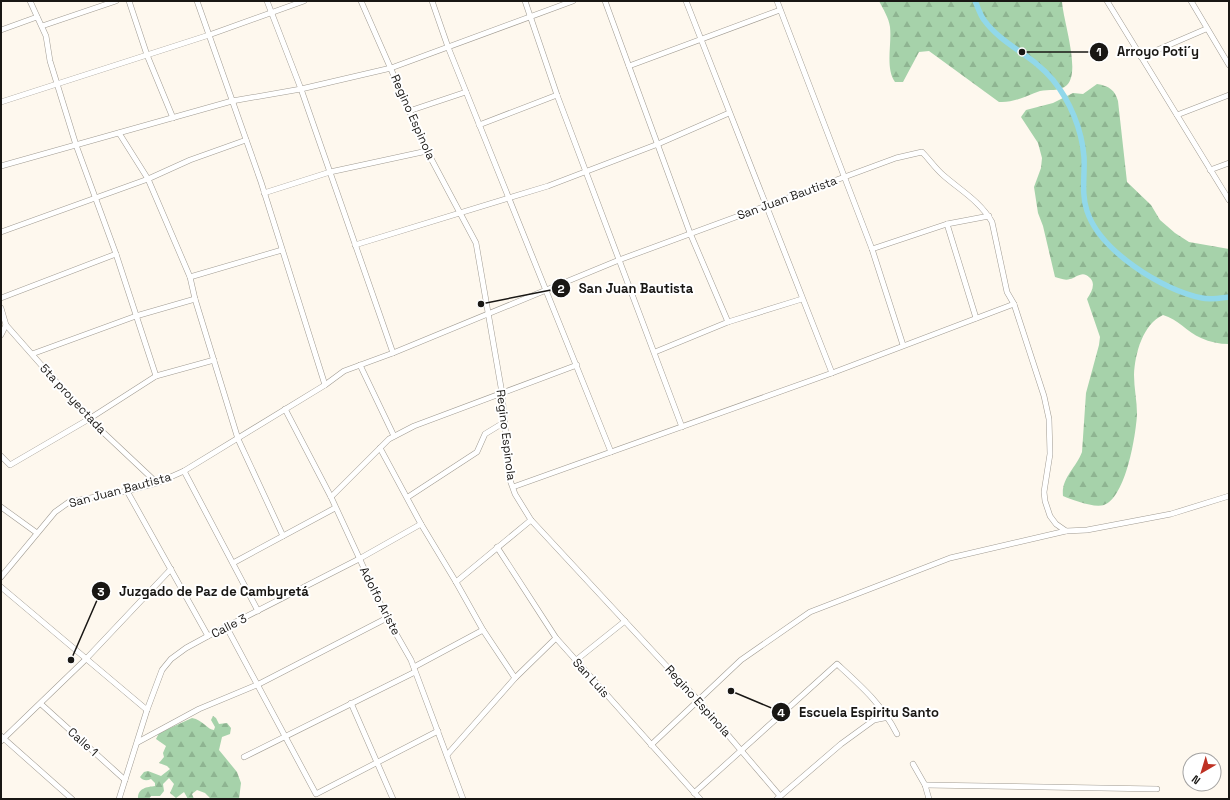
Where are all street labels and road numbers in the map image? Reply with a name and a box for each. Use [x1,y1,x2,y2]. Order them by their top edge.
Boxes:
street label: Regino Espinola [387,72,439,162]
street label: San Juan Bautista [735,172,839,224]
street label: 5ta proyectada [36,361,110,438]
street label: Regino Espinola [492,389,520,481]
street label: San Juan Bautista [67,469,173,511]
street label: Adolfo Ariste [356,564,404,638]
street label: Calle 3 [208,610,250,642]
street label: San Luis [569,655,613,701]
street label: Regino Espinola [661,662,735,740]
street label: Calle 1 [64,724,102,760]

